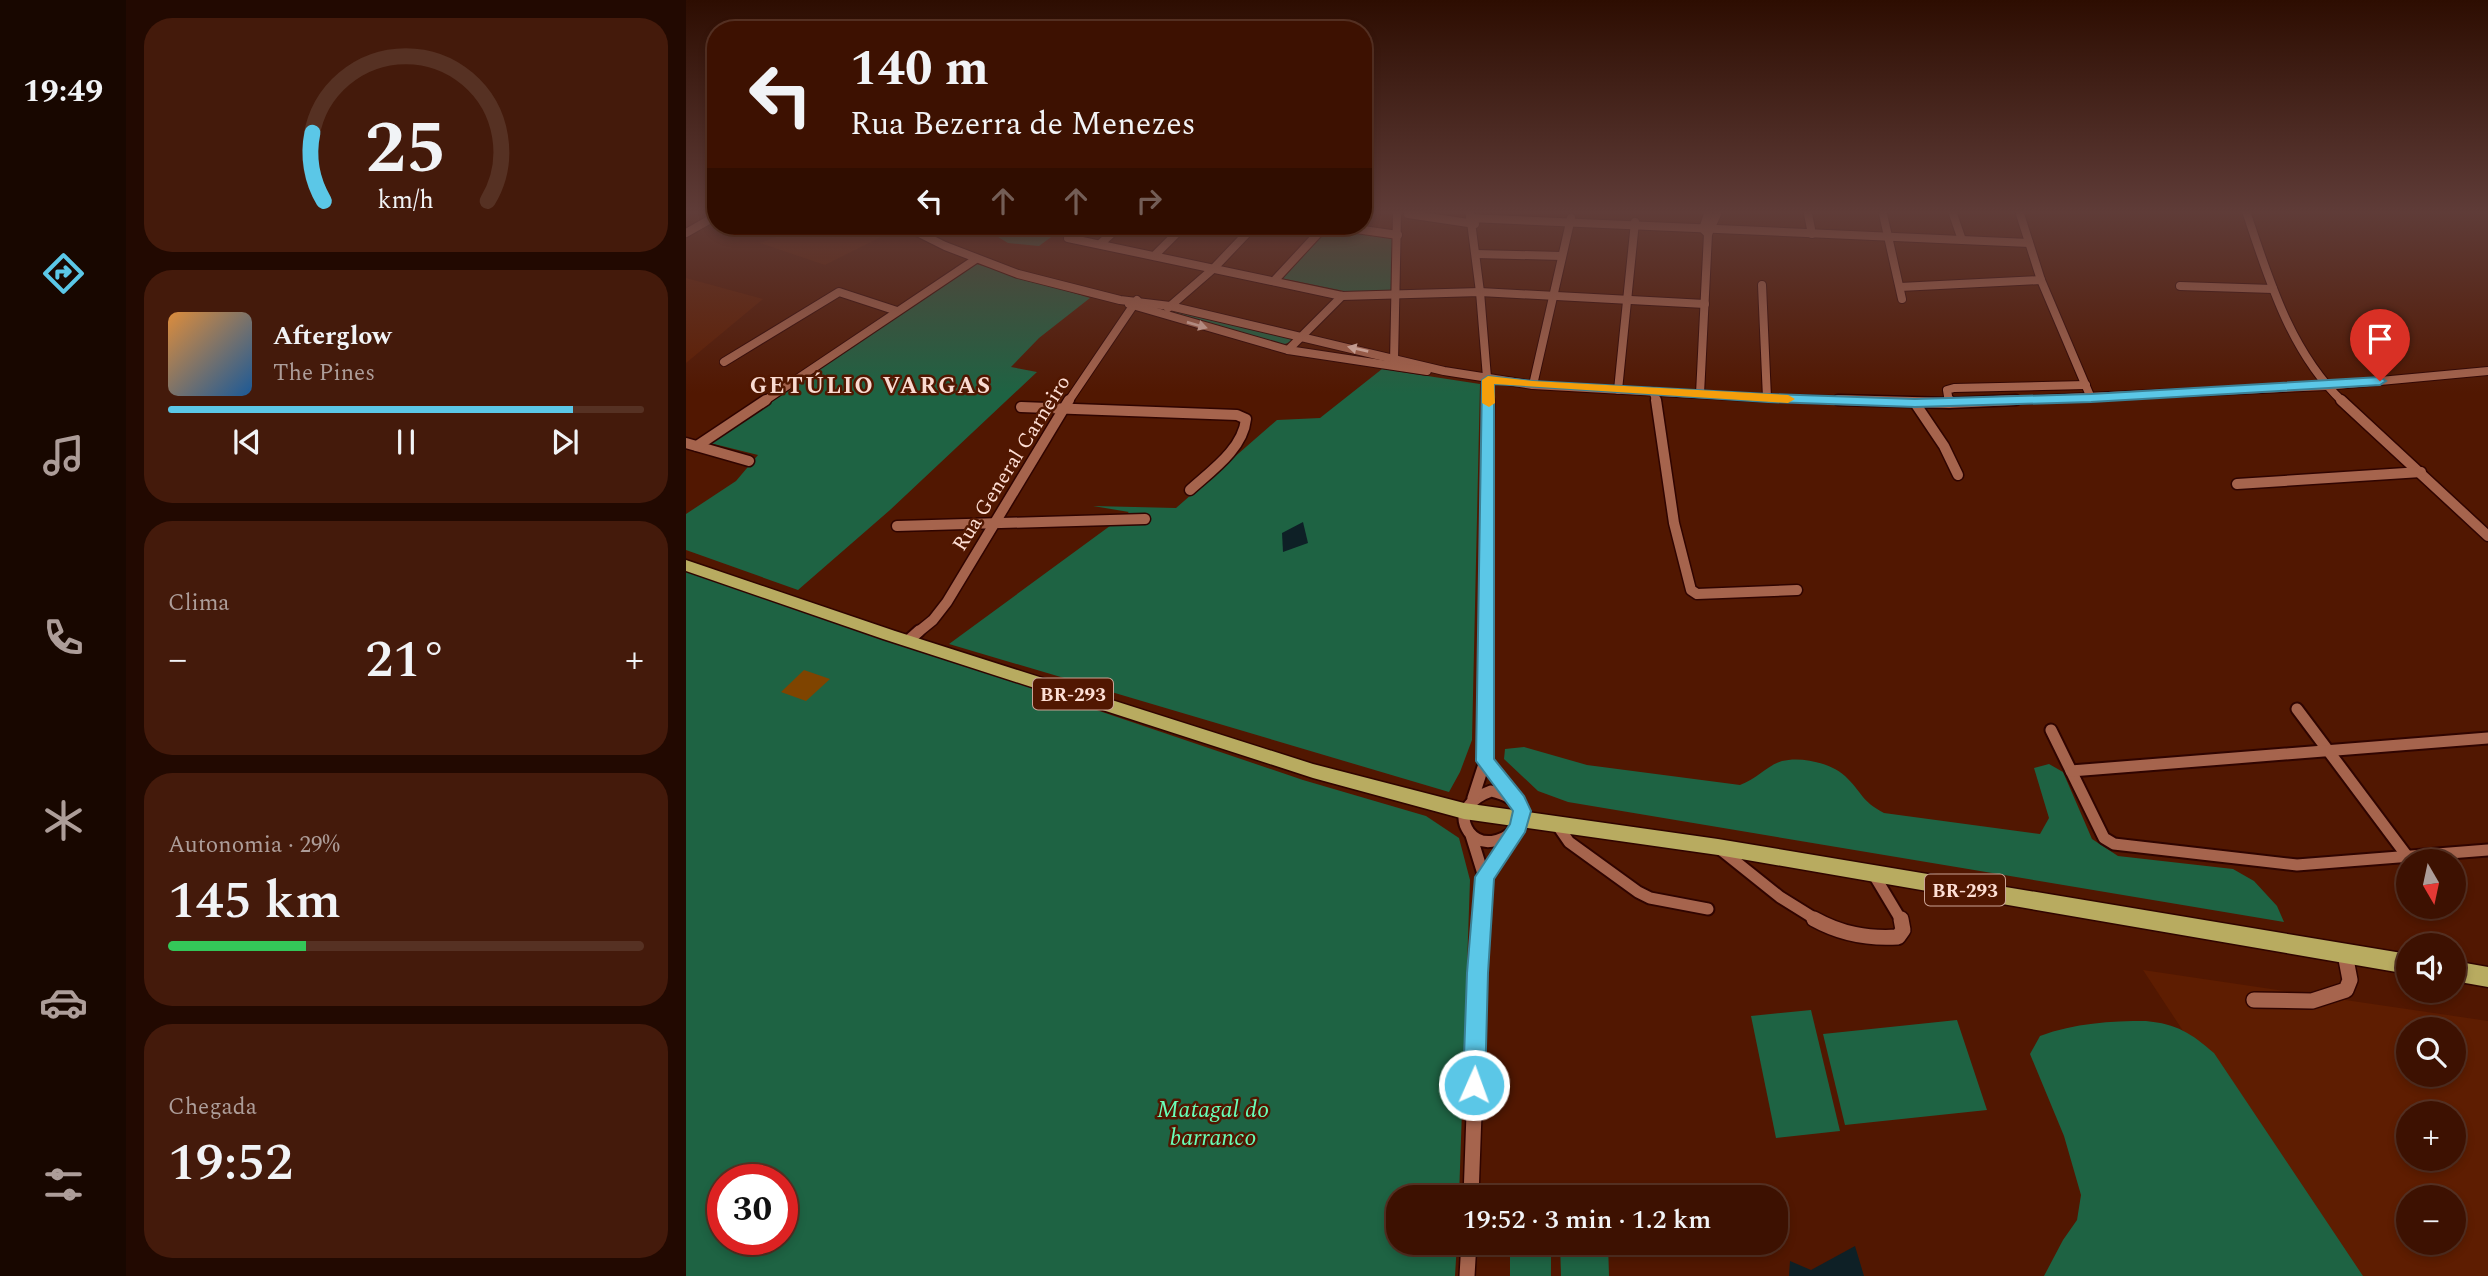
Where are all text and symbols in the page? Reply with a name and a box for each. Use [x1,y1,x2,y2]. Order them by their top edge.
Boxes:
text: 140 m [850,32,989,107]
icon: left [735,49,826,140]
text: 19:49 [23,67,103,116]
text: 25 [365,94,447,205]
text: Rua Bezerra de Menezes [850,100,1196,149]
text: km/h [378,182,434,220]
icon: left [911,182,949,220]
icon: ahead [984,182,1022,220]
icon: ahead [1057,182,1095,220]
icon: right [1130,182,1168,220]
icon: directions [39,249,88,298]
pin [2350,309,2410,381]
text: Afterglow [273,316,392,356]
icon: arrive [2361,320,2399,358]
one-way arrow [1187,321,1208,331]
one-way arrow [1347,344,1369,355]
text: The Pines [273,356,375,391]
district label: GETÚLIO VARGAS [750,369,992,404]
street label: Rua General Carneiro [945,369,1079,558]
icon: previous [228,423,266,461]
icon: pause [387,423,425,461]
icon: next [546,423,584,461]
icon: music [39,431,88,480]
text: Clima [168,586,230,621]
icon: phone [39,613,88,662]
text: 21° [365,621,447,700]
text: − [168,631,187,689]
text: + [625,631,644,689]
road number: BR-293 [1033,678,1113,709]
icon: climate [39,796,88,845]
text: Autonomia · 29% [168,828,340,863]
north arrow [2396,849,2466,919]
map controls [2396,849,2466,1255]
text: 145 km [168,862,341,941]
road number: BR-293 [1925,874,2005,906]
button: sound [2396,933,2466,1003]
icon: car [39,978,88,1027]
button: search [2396,1017,2466,1087]
position arrow [1437,1048,1511,1122]
text: Chegada [168,1090,257,1125]
park label: Matagal do barranco [1157,1092,1269,1156]
button: + [2396,1101,2466,1171]
text: 19:52 [168,1124,293,1203]
icon: filters [39,1160,88,1209]
speed limit sign: 30 [707,1164,798,1255]
button: − [2396,1185,2466,1255]
text: 19:52 · 3 min · 1.2 km [1463,1200,1711,1240]

